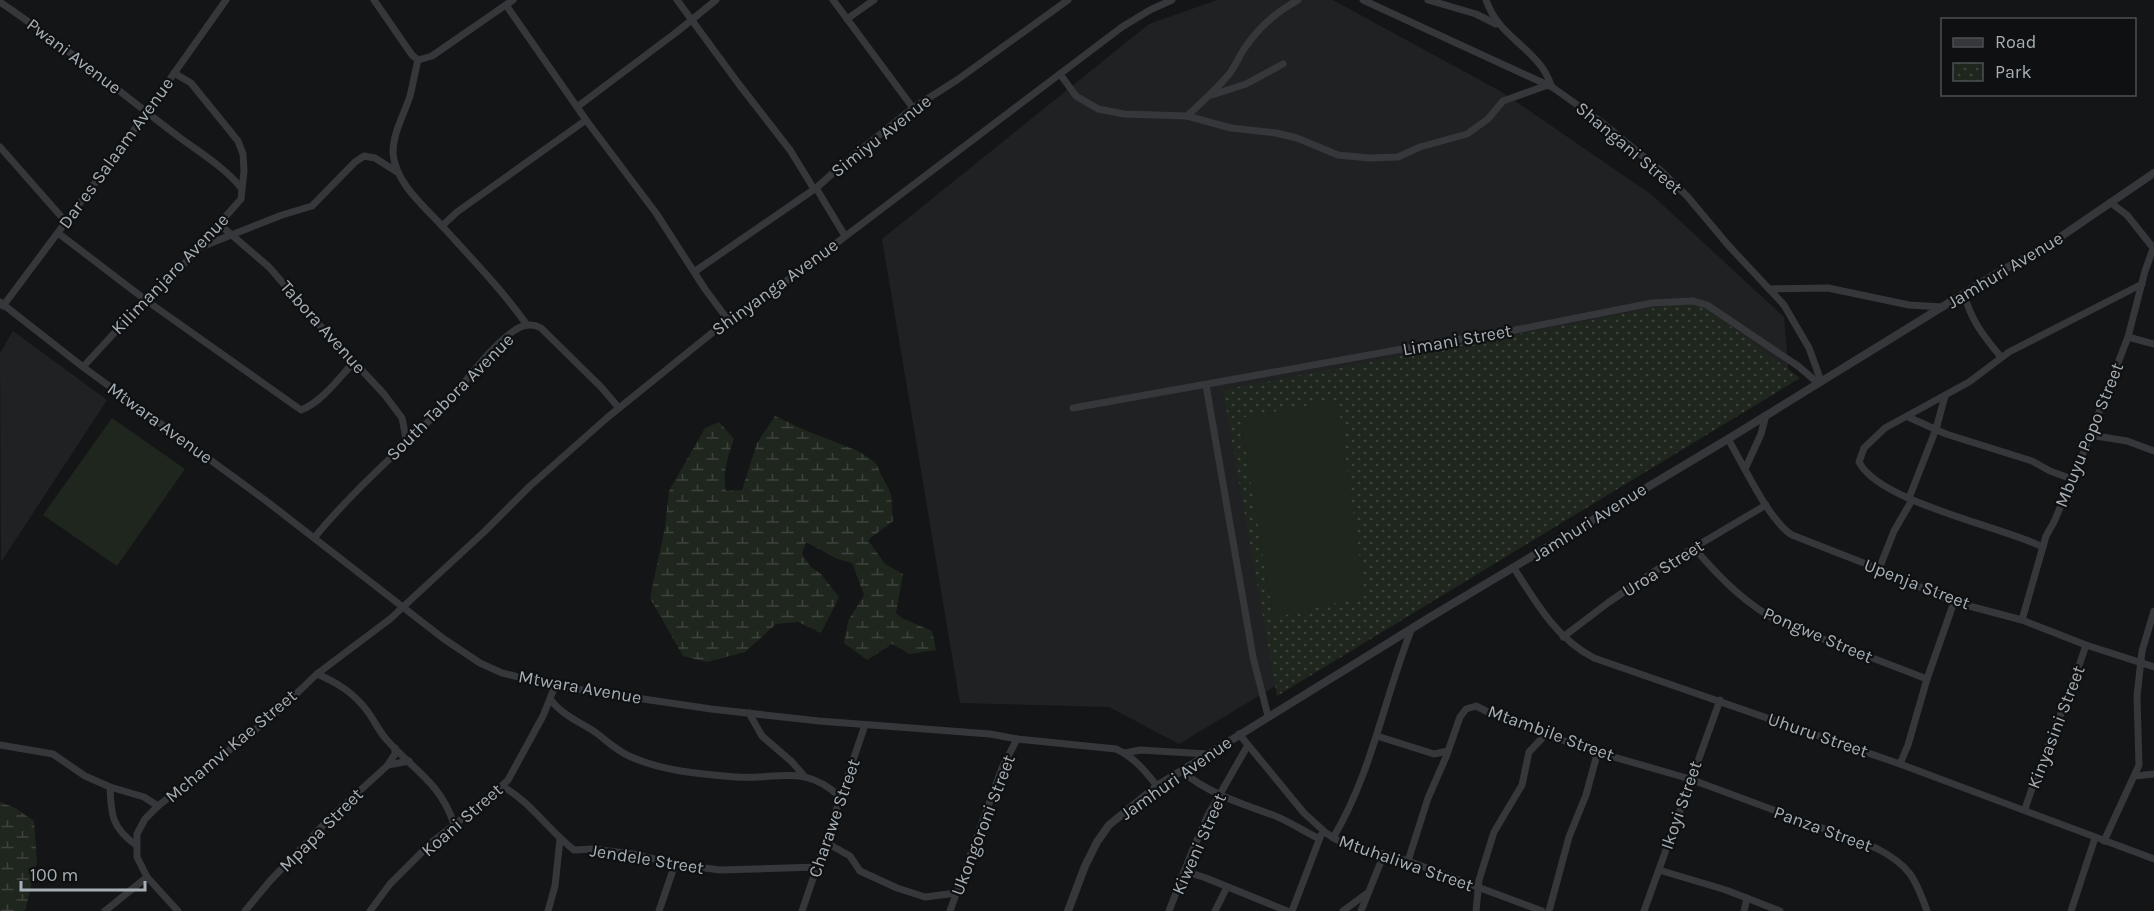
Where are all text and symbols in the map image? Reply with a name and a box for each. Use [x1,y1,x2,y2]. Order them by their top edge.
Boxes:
street label: Pwani Avenue [22,13,126,99]
legend [1941,18,2136,96]
text: Road [1995,31,2036,53]
text: Park [1995,61,2032,83]
street label: Dar es Salaam Avenue [54,73,178,233]
street label: Simiyu Avenue [826,90,936,182]
street label: Shangani Street [1571,97,1687,199]
street label: Kilimanjaro Avenue [107,209,233,339]
street label: Jamhuri Avenue [1943,227,2067,313]
street label: Shinyanga Avenue [708,234,842,340]
street label: Tabora Avenue [275,276,371,378]
street label: Limani Street [1401,320,1514,360]
street label: South Tabora Avenue [382,329,518,465]
street label: Mbuyu Popo Street [2050,359,2128,511]
street label: Mtwara Avenue [103,377,217,469]
street label: Jamhuri Avenue [1528,478,1650,566]
street label: Uroa Street [1618,534,1708,602]
street label: Upenja Street [1861,554,1973,614]
street label: Pongwe Street [1760,602,1876,668]
street label: Kinyasini Street [2022,662,2090,792]
street label: Mtwara Avenue [517,665,643,709]
street label: Mchamvi Kae Street [161,685,301,807]
street label: Mtambile Street [1485,700,1617,766]
street label: Uhuru Street [1765,708,1871,763]
street label: Jamhuri Avenue [1116,731,1236,825]
street label: Ukongoroni Street [946,751,1020,898]
street label: Charawe Street [803,755,865,880]
street label: Ikoyi Street [1656,757,1707,852]
street label: Koani Street [417,779,507,861]
street label: Mpapa Street [274,783,368,877]
street label: Kiweni Street [1167,790,1231,898]
street label: Panza Street [1771,801,1875,857]
street label: Mtuhaliwa Street [1336,830,1476,896]
street label: Jendele Street [588,839,706,879]
scale bar [21,854,146,892]
text: 100 m [30,864,78,886]

